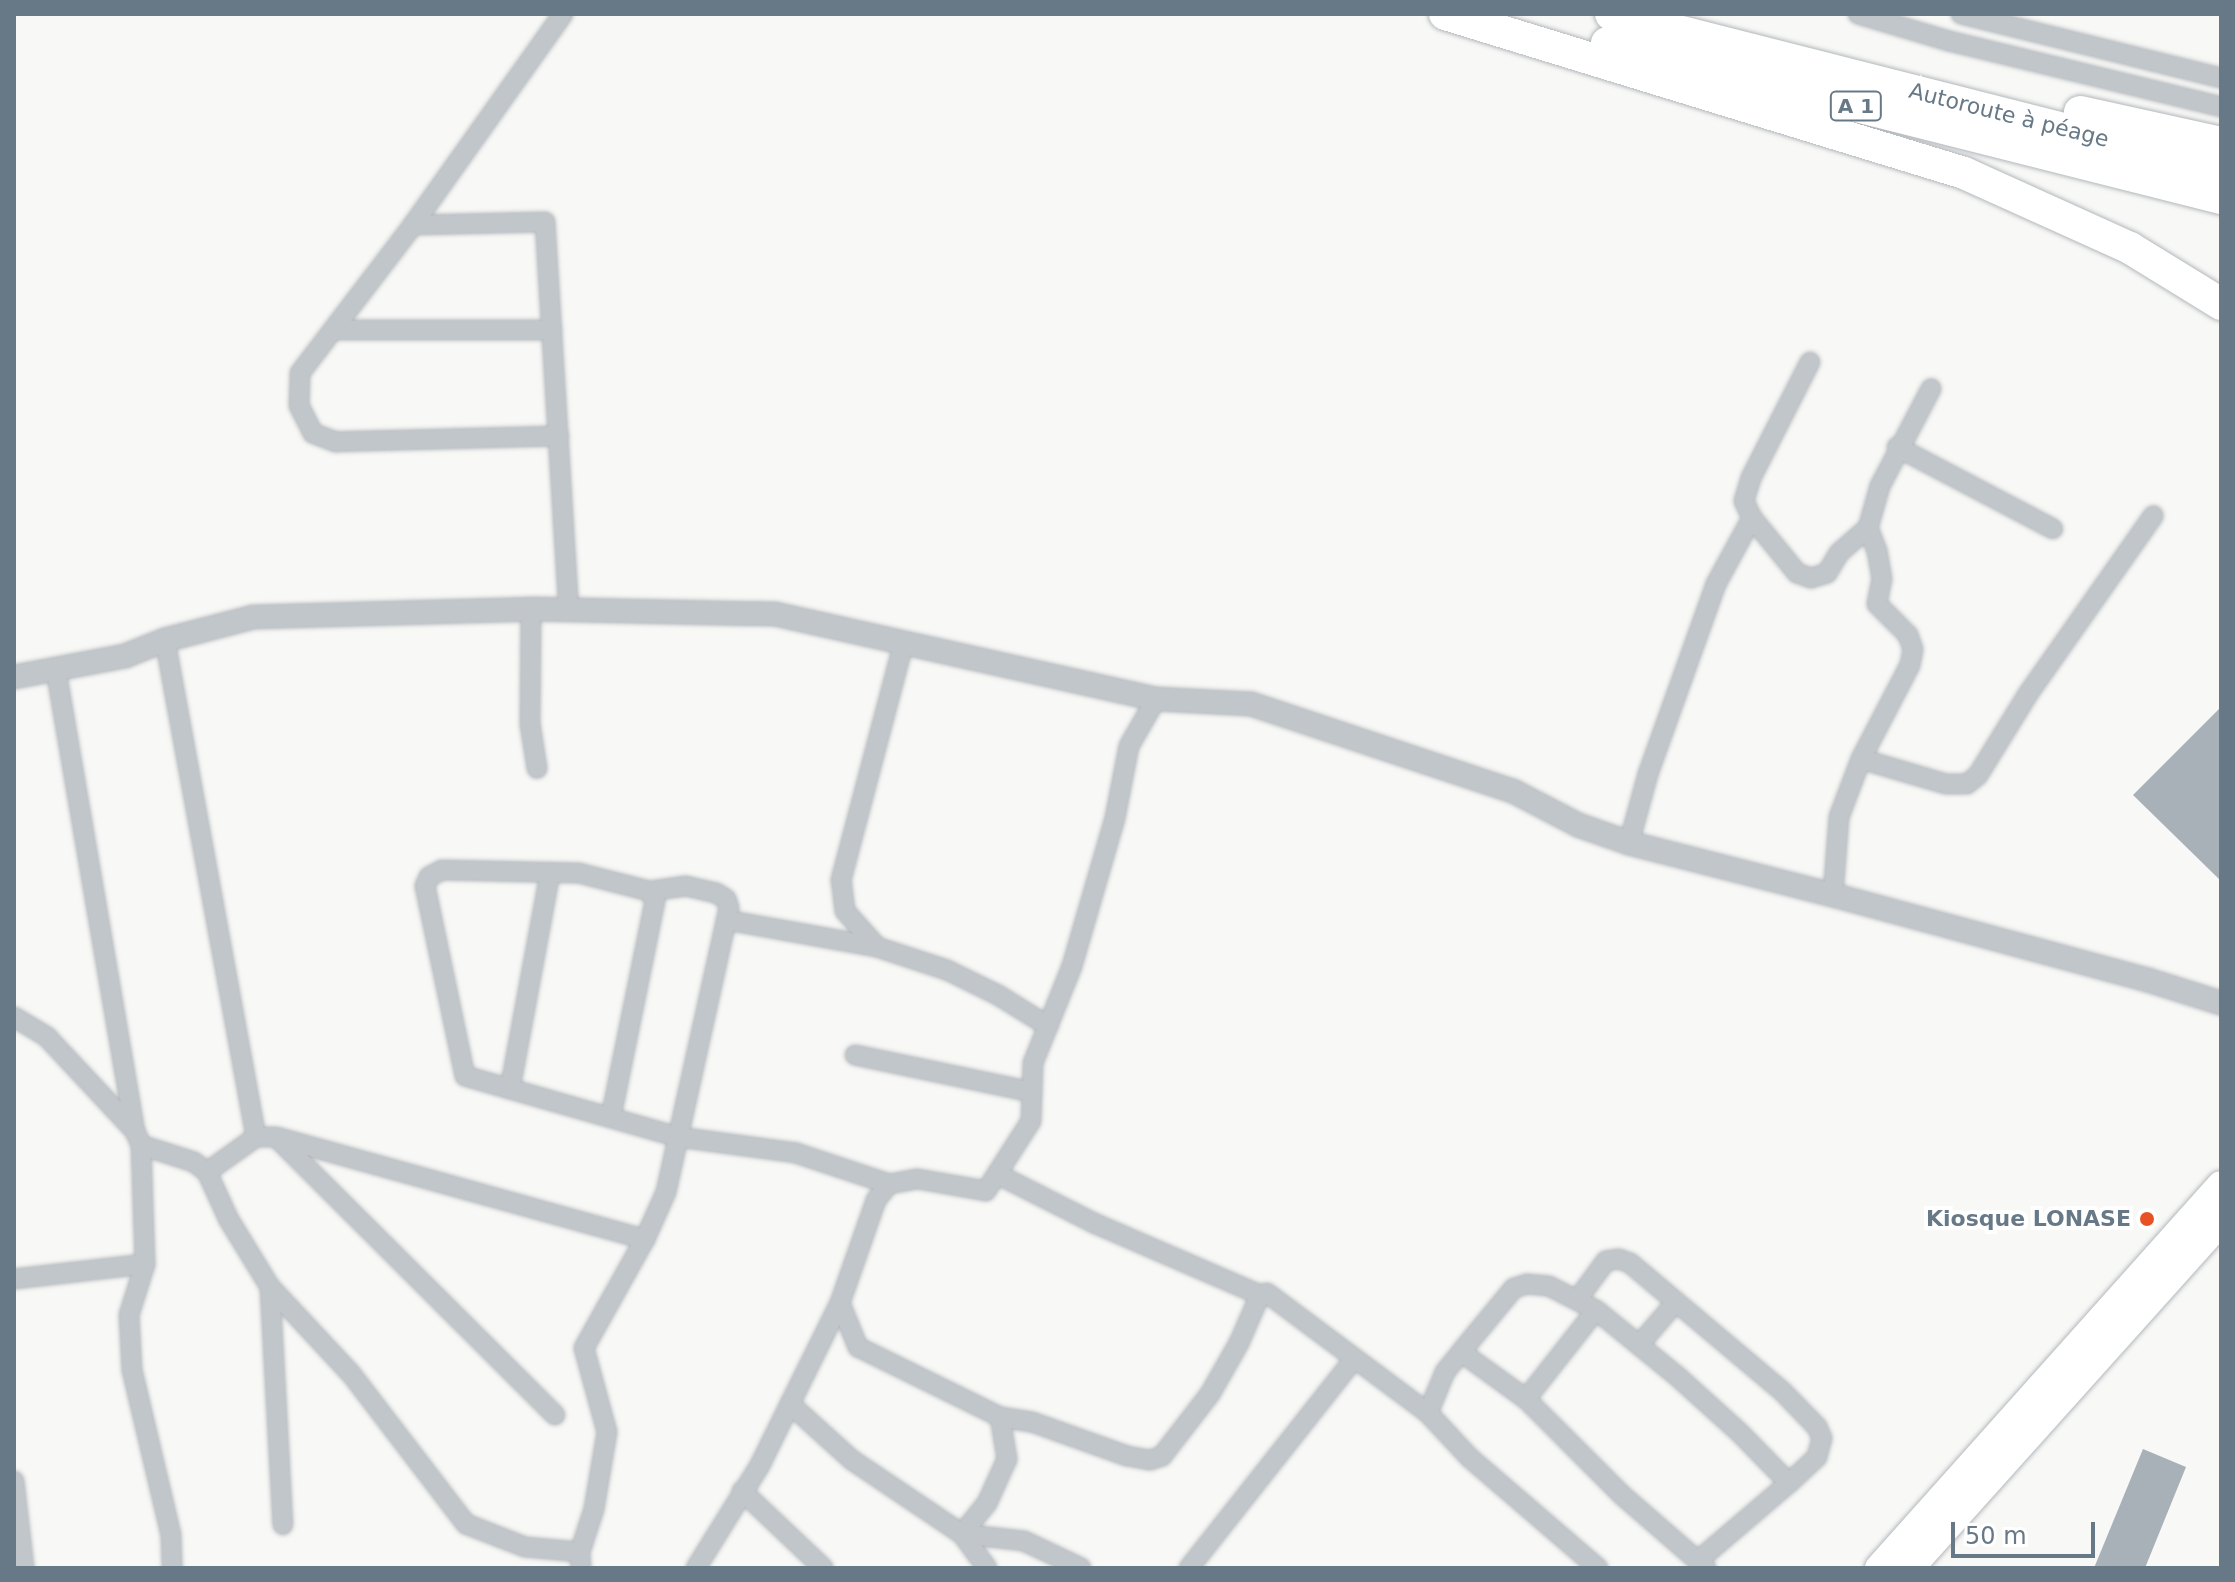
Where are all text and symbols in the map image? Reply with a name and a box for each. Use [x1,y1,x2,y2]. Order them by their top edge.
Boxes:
street label: Autoroute à péage [1906,77,2112,153]
road number: A 1 [1828,90,1884,122]
place label: Kiosque LONASE [1926,1206,2131,1232]
marker: Kiosque LONASE [2138,1210,2156,1228]
scale bar [1955,1506,2099,1556]
text: 50 m [1965,1522,2027,1550]

